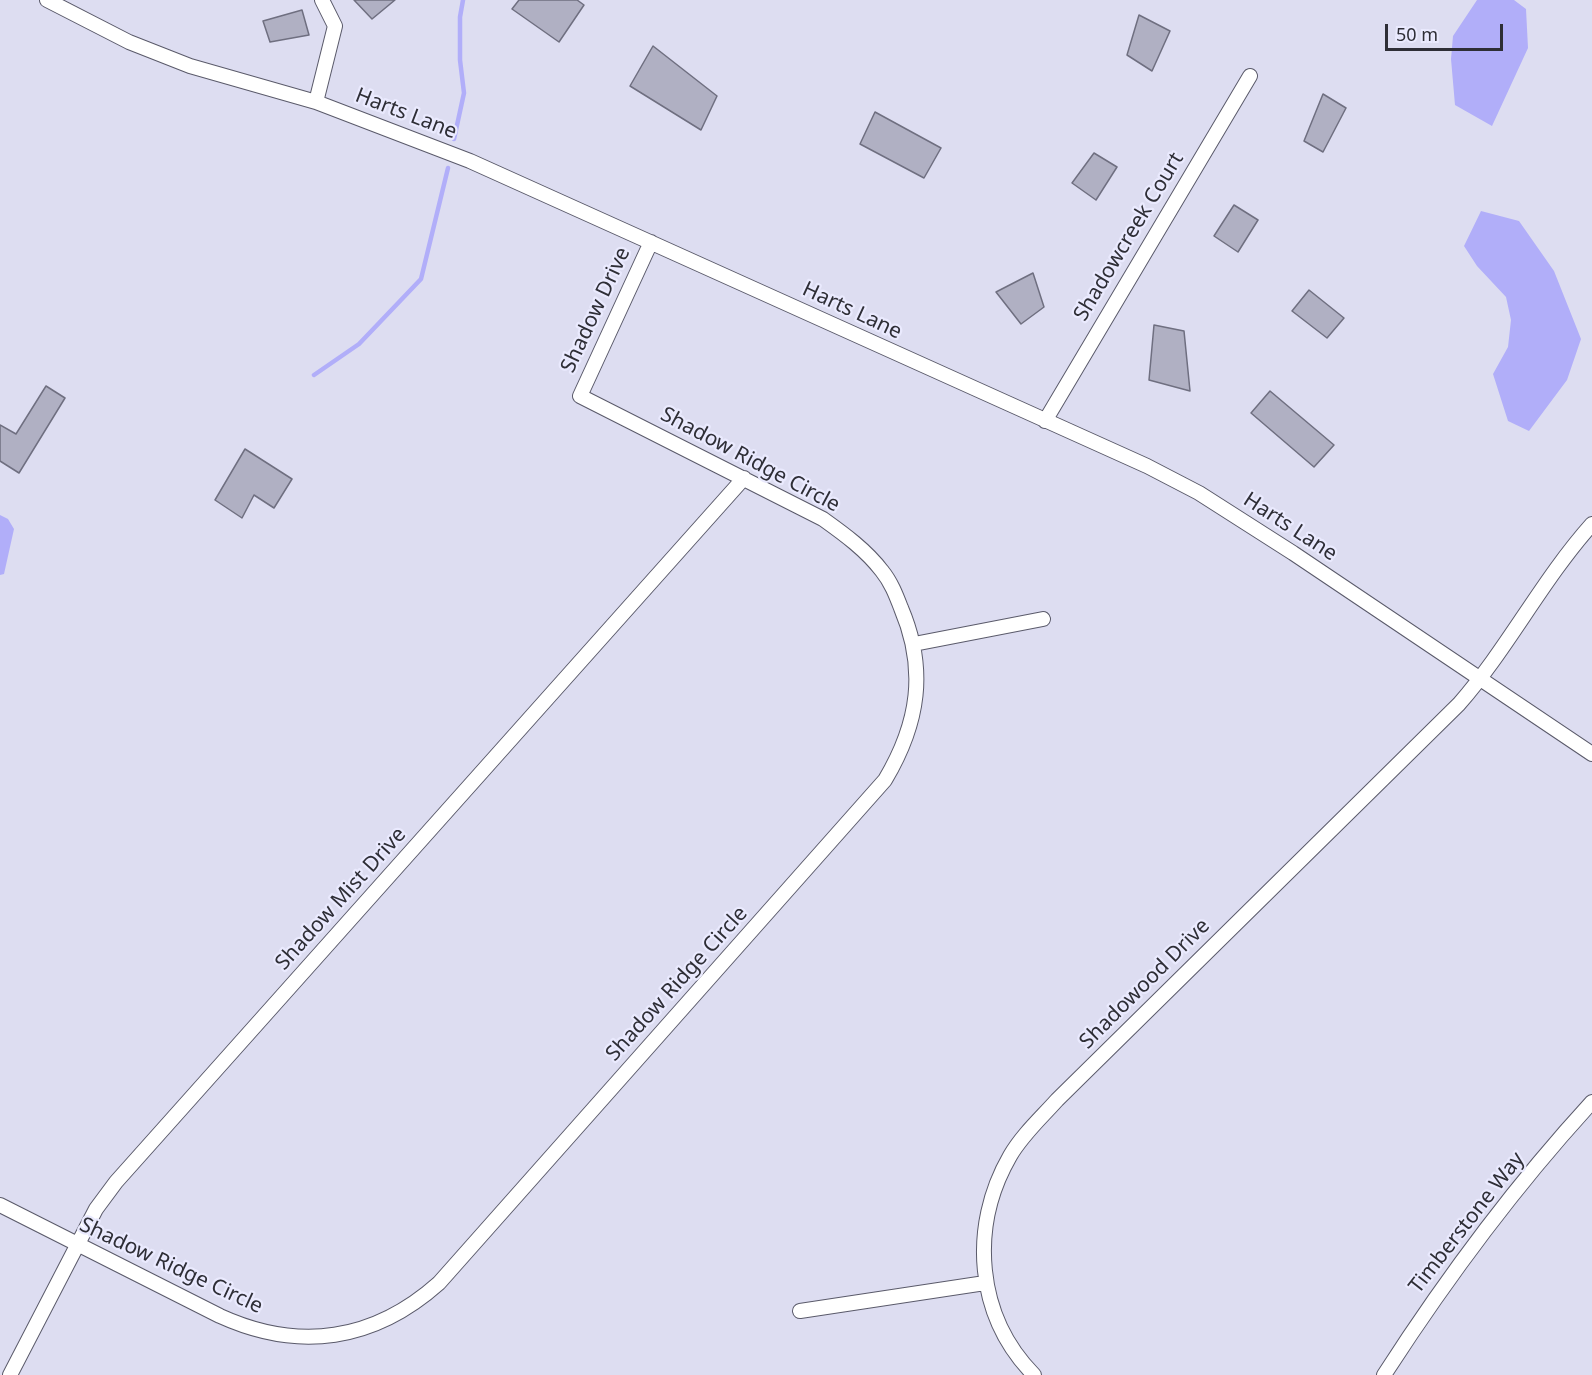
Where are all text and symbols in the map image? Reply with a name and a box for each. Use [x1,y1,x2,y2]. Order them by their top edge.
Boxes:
scale bar [1388,12,1506,50]
text: 50 m [1396,22,1438,46]
street label: Harts Lane [352,83,460,145]
street label: Shadowcreek Court [1069,148,1189,326]
street label: Shadow Drive [556,243,636,377]
street label: Harts Lane [798,277,906,345]
street label: Shadow Ridge Circle [656,402,844,518]
street label: Harts Lane [1238,487,1342,567]
street label: Shadow Mist Drive [270,823,412,975]
street label: Shadow Ridge Circle [601,901,753,1067]
street label: Shadowood Drive [1075,914,1215,1054]
street label: Timberstone Way [1404,1147,1530,1299]
street label: Shadow Ridge Circle [75,1212,267,1320]

